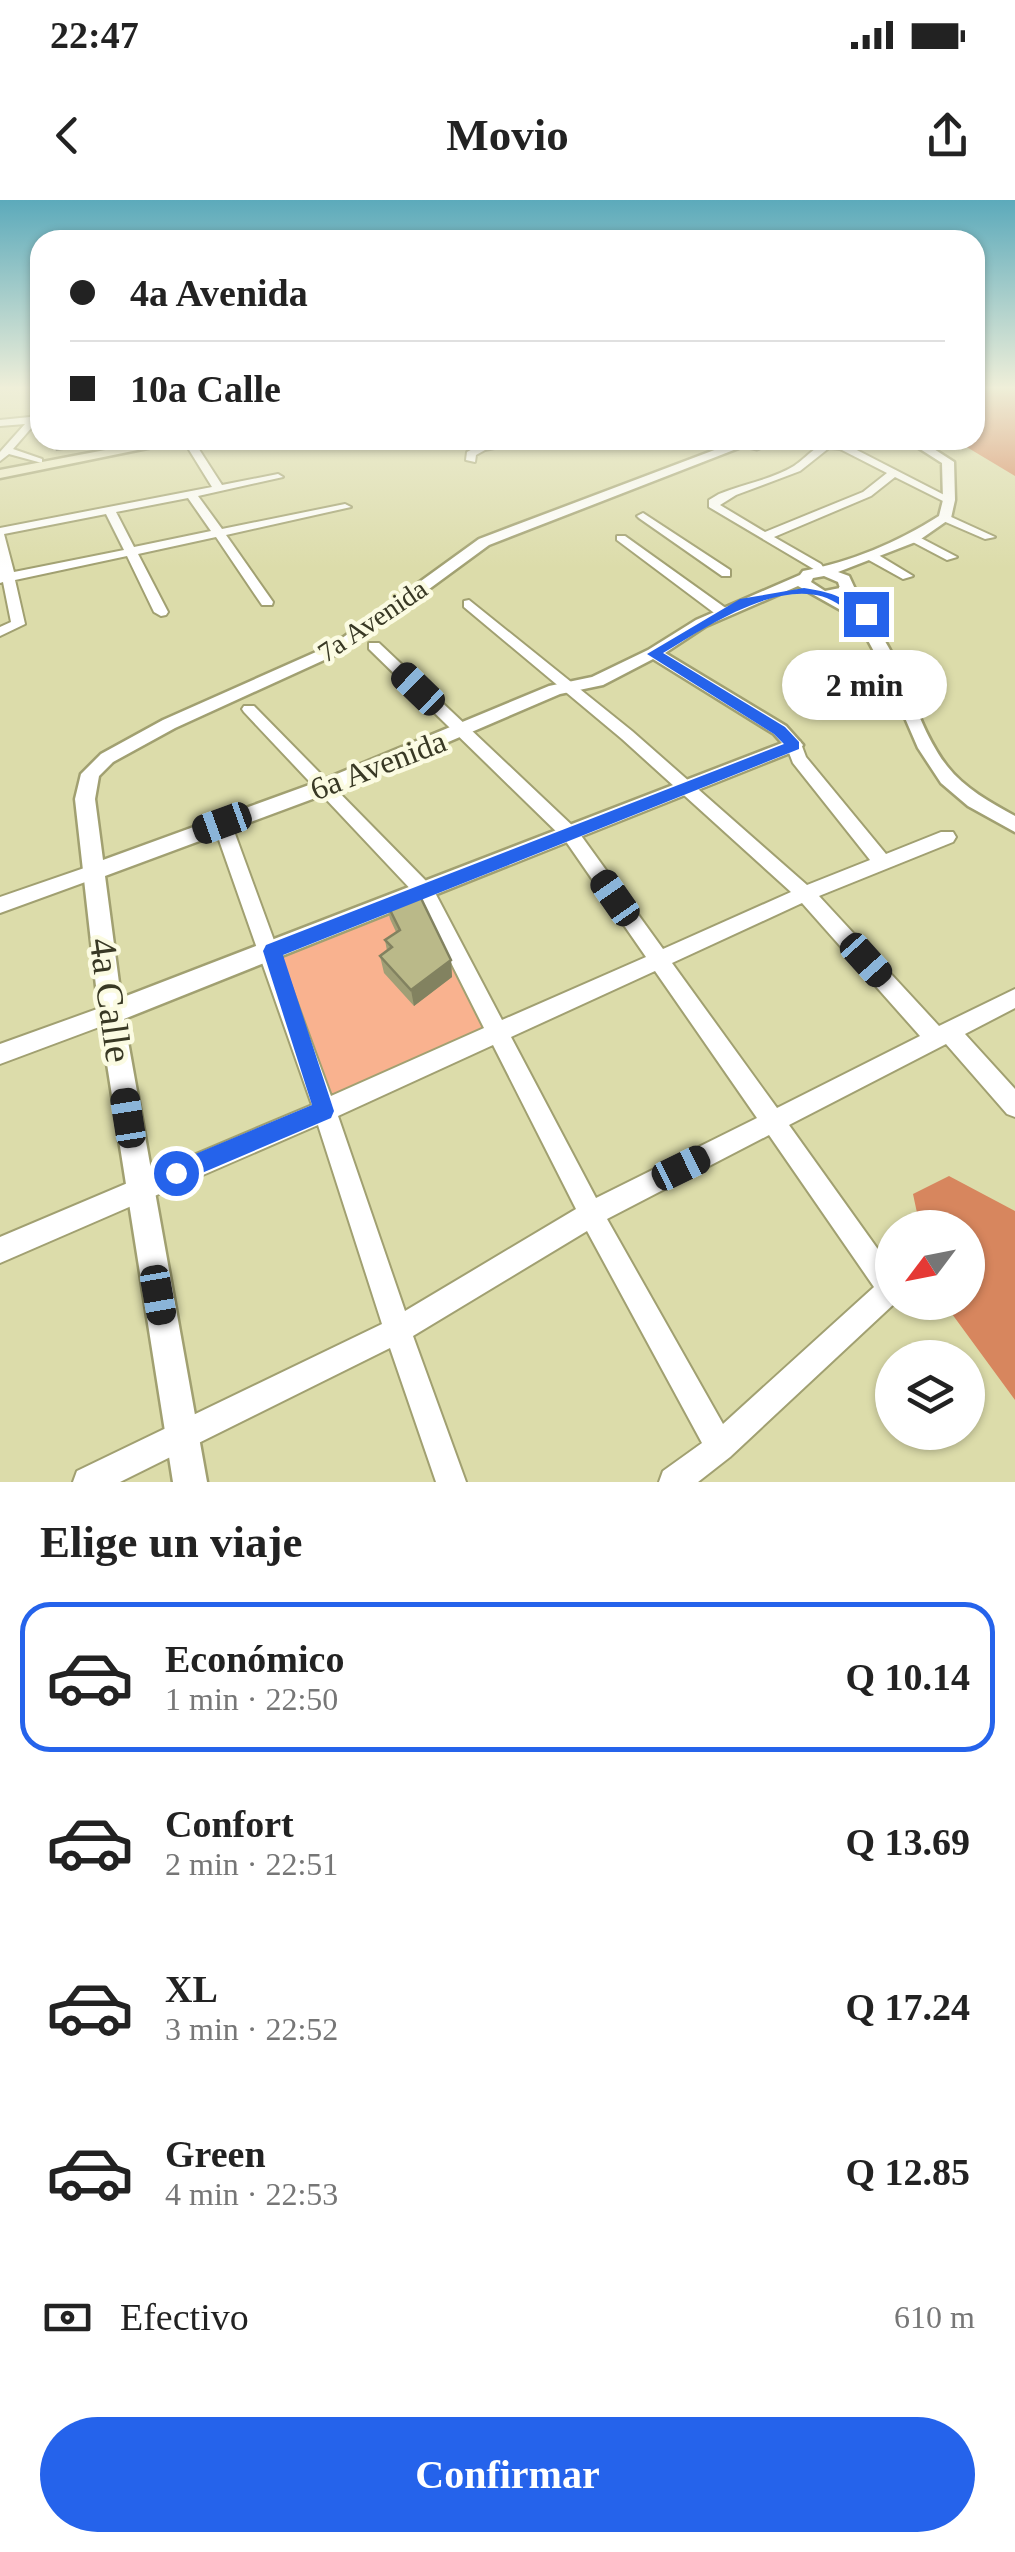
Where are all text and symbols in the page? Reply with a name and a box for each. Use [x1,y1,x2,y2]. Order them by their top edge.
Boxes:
text: 22:47 [50,14,139,56]
icon: back [40,108,95,163]
icon: share [920,108,975,163]
text: Movio [446,110,569,160]
text: 4a Avenida [130,272,308,314]
text: 10a Calle [130,368,281,410]
street label: 7a Avenida [312,572,433,668]
route end [844,592,889,637]
callout: 2 min [784,649,948,719]
car [386,657,450,721]
text: 2 min [826,667,903,703]
street label: 6a Avenida [305,723,451,807]
car [189,799,255,847]
car [586,865,644,931]
car [835,928,897,992]
street label: 4a Calle [81,935,141,1065]
car [108,1086,148,1150]
car [647,1141,715,1195]
route start [154,1151,199,1196]
north arrow [875,1210,985,1320]
map controls [875,1210,985,1450]
car [138,1263,178,1327]
button: layers [875,1340,985,1450]
text: Elige un viaje [40,1517,303,1567]
icon: car [45,1632,135,1722]
text: Económico [165,1638,344,1680]
text: Q 10.14 [845,1656,970,1698]
text: 1 min · 22:50 [165,1681,338,1717]
icon: car [45,1797,135,1887]
text: Confort [165,1803,294,1845]
text: Q 13.69 [845,1821,970,1863]
text: 2 min · 22:51 [165,1846,338,1882]
icon: car [45,1962,135,2052]
text: XL [165,1968,218,2010]
text: Q 17.24 [845,1986,970,2028]
text: 3 min · 22:52 [165,2011,338,2047]
icon: car [45,2127,135,2217]
text: Green [165,2133,266,2175]
text: Q 12.85 [845,2151,970,2193]
text: 4 min · 22:53 [165,2176,338,2212]
icon: cash [40,2290,95,2345]
text: Efectivo [120,2296,249,2338]
text: 610 m [894,2299,975,2335]
button: Confirmar [40,2417,975,2532]

